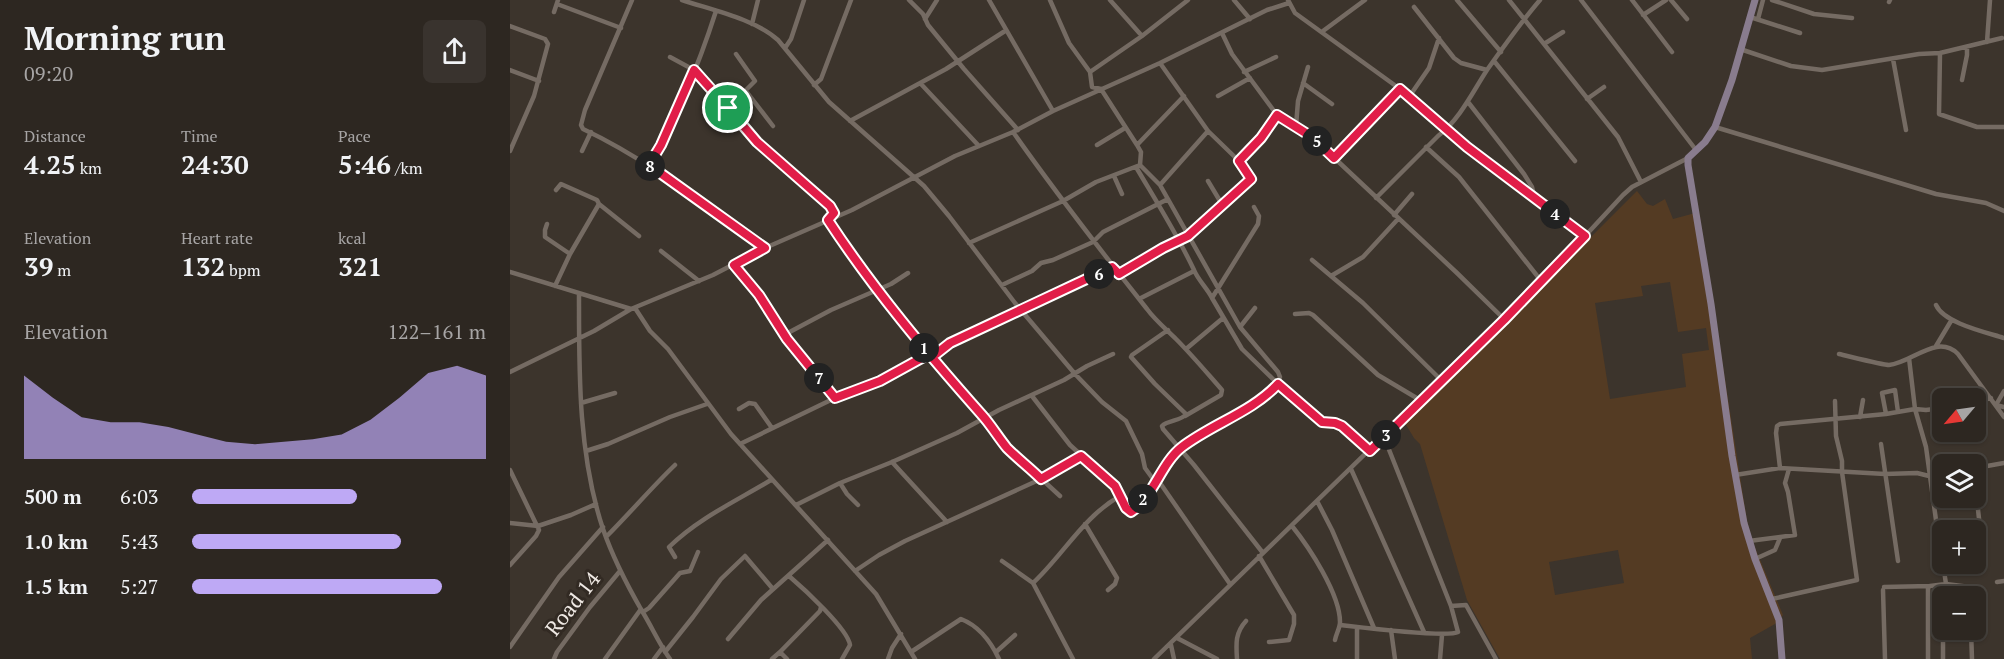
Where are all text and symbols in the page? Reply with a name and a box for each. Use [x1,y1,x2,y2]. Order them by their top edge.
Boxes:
text: Morning run [24,16,226,59]
button: share [423,20,486,83]
text: 09:20 [24,60,73,87]
pin [702,82,753,133]
icon: arrive [711,91,744,124]
text: Distance [24,125,86,147]
text: Time [181,125,218,147]
text: Pace [338,125,371,147]
pin: 5 [1302,126,1332,156]
text: 5 [1312,130,1322,152]
text: 4.25 [24,147,76,181]
text: 24:30 [181,147,249,181]
text: 5:46 [338,147,391,181]
pin: 8 [635,151,665,181]
text: 8 [645,155,655,177]
text: km [76,157,102,179]
text: /km [391,157,422,179]
pin: 4 [1540,199,1570,229]
text: 4 [1550,203,1560,225]
text: Elevation [24,227,91,249]
text: Heart rate [181,227,253,249]
text: kcal [338,227,366,249]
text: 39 [24,249,53,283]
text: 132 [181,249,225,283]
text: 321 [338,249,382,283]
text: m [53,259,71,281]
text: bpm [225,259,261,281]
pin: 6 [1084,259,1114,289]
text: 6 [1094,263,1104,285]
text: Elevation [24,318,108,345]
text: 122–161 m [387,318,486,345]
pin: 1 [909,333,939,363]
text: 1 [919,337,929,359]
pin: 7 [804,363,834,393]
text: 7 [814,367,824,389]
north arrow [1932,388,1986,442]
map controls [1932,388,1986,640]
pin: 3 [1371,420,1401,450]
text: 3 [1381,424,1391,446]
button: layers [1932,454,1986,508]
text: 500 m [24,483,82,510]
text: 6:03 [120,483,159,510]
pin: 2 [1128,484,1158,514]
text: 2 [1138,488,1148,510]
button: + [1932,520,1986,574]
text: 1.0 km [24,528,88,555]
text: 5:43 [120,528,159,555]
street label: Road 14 [538,565,607,641]
text: 1.5 km [24,573,88,600]
text: 5:27 [120,573,159,600]
button: − [1932,586,1986,640]

